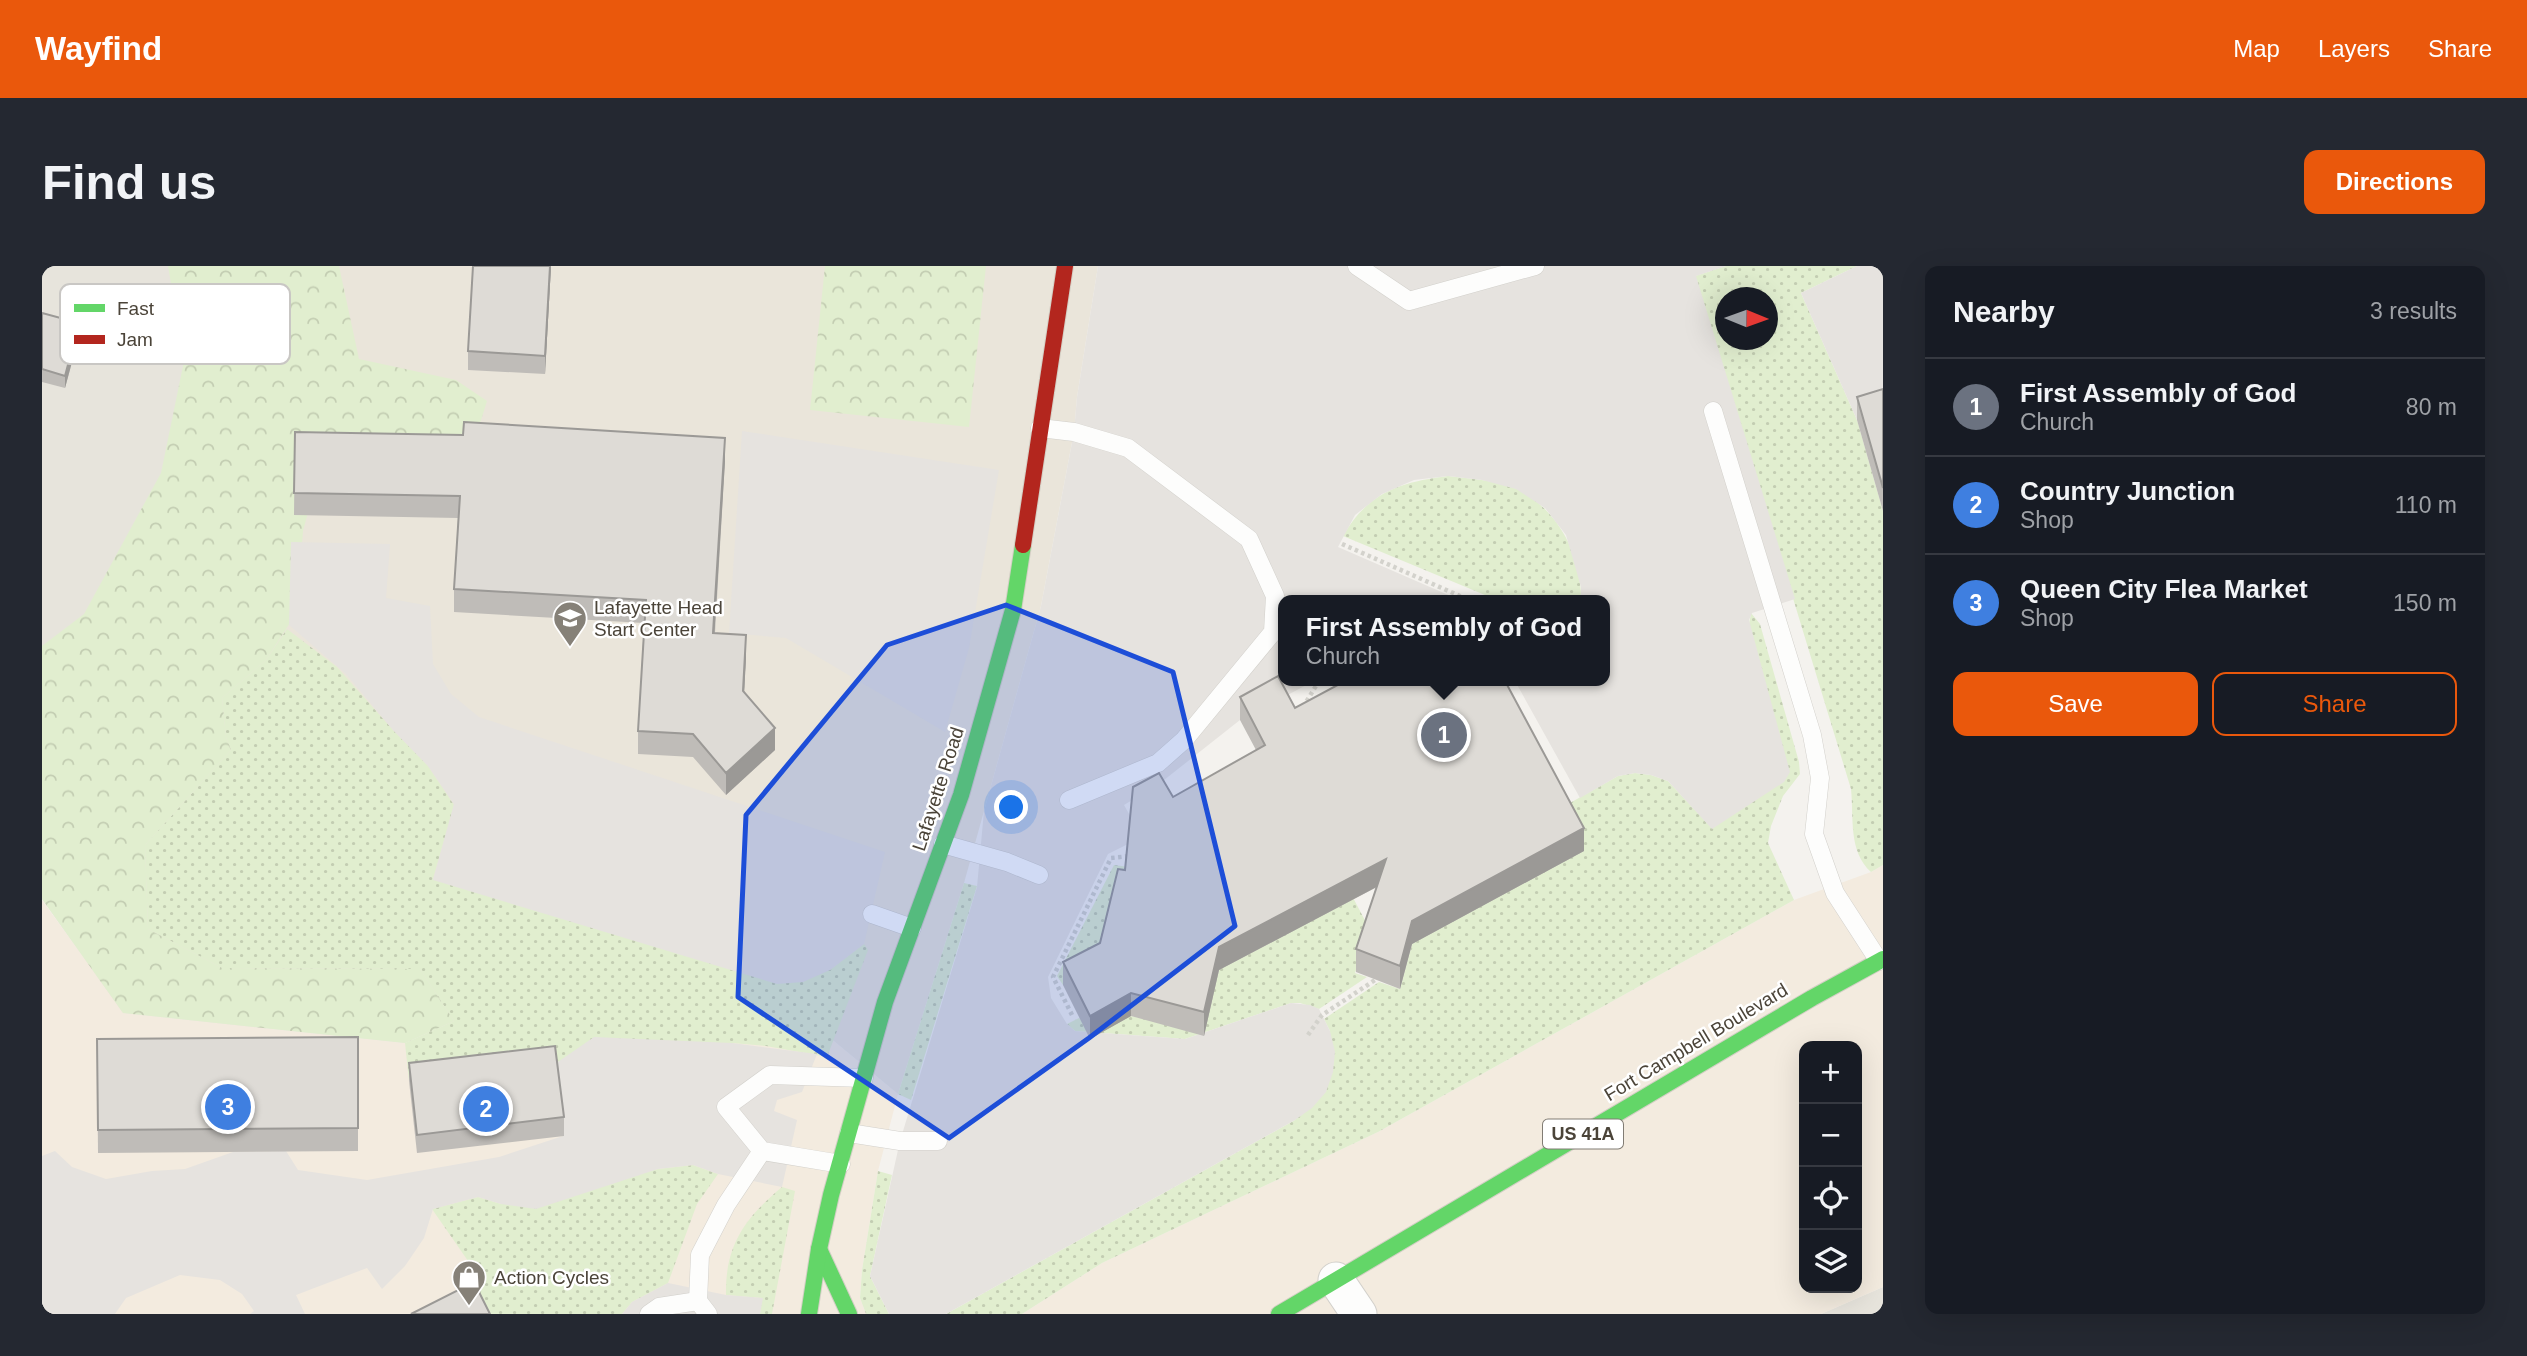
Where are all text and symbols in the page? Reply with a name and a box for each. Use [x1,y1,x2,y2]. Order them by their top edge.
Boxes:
text: Wayfind [35,30,162,67]
text: Map [2233,35,2280,62]
text: Layers [2318,35,2390,62]
text: Share [2428,35,2492,62]
button: Directions [2304,150,2485,214]
text: Find us [42,155,216,209]
legend [60,284,290,364]
north arrow [1715,287,1778,350]
text: Nearby [1953,295,2055,328]
text: Fast [117,298,155,319]
text: 3 results [2370,298,2457,324]
text: Jam [117,329,153,350]
text: First Assembly of God [2020,378,2296,408]
text: 1 [1970,394,1982,420]
text: 80 m [2406,394,2457,420]
text: Church [2020,409,2094,435]
text: Country Junction [2020,476,2235,506]
text: 2 [1970,492,1982,518]
text: 110 m [2395,492,2457,518]
text: Shop [2020,507,2074,533]
text: Queen City Flea Market [2020,574,2308,604]
text: 3 [1970,590,1982,616]
text: 150 m [2393,590,2457,616]
popup [1278,595,1610,686]
place label: Lafayette Head Start Center [594,597,723,640]
school or university icon: Lafayette Head Start Center [551,599,589,648]
text: Shop [2020,605,2074,631]
text: First Assembly of God [1306,612,1582,642]
text: Church [1306,643,1380,669]
button: Save [1953,672,2198,736]
button: Share [2212,672,2457,736]
pin: 1 [1421,709,1467,761]
street label: Lafayette Road [908,724,968,854]
your location [994,790,1028,824]
street label: Fort Campbell Boulevard [1601,979,1791,1105]
map controls [1799,1041,1862,1293]
button: + [1799,1041,1862,1104]
pin: 3 [205,1081,251,1133]
pin: 2 [463,1083,509,1135]
button: − [1799,1104,1862,1167]
road number: US 41A [1543,1120,1623,1148]
button: locate [1799,1167,1862,1230]
button: layers [1799,1230,1862,1293]
shop icon: Action Cycles [450,1258,488,1307]
place label: Action Cycles [494,1267,609,1288]

